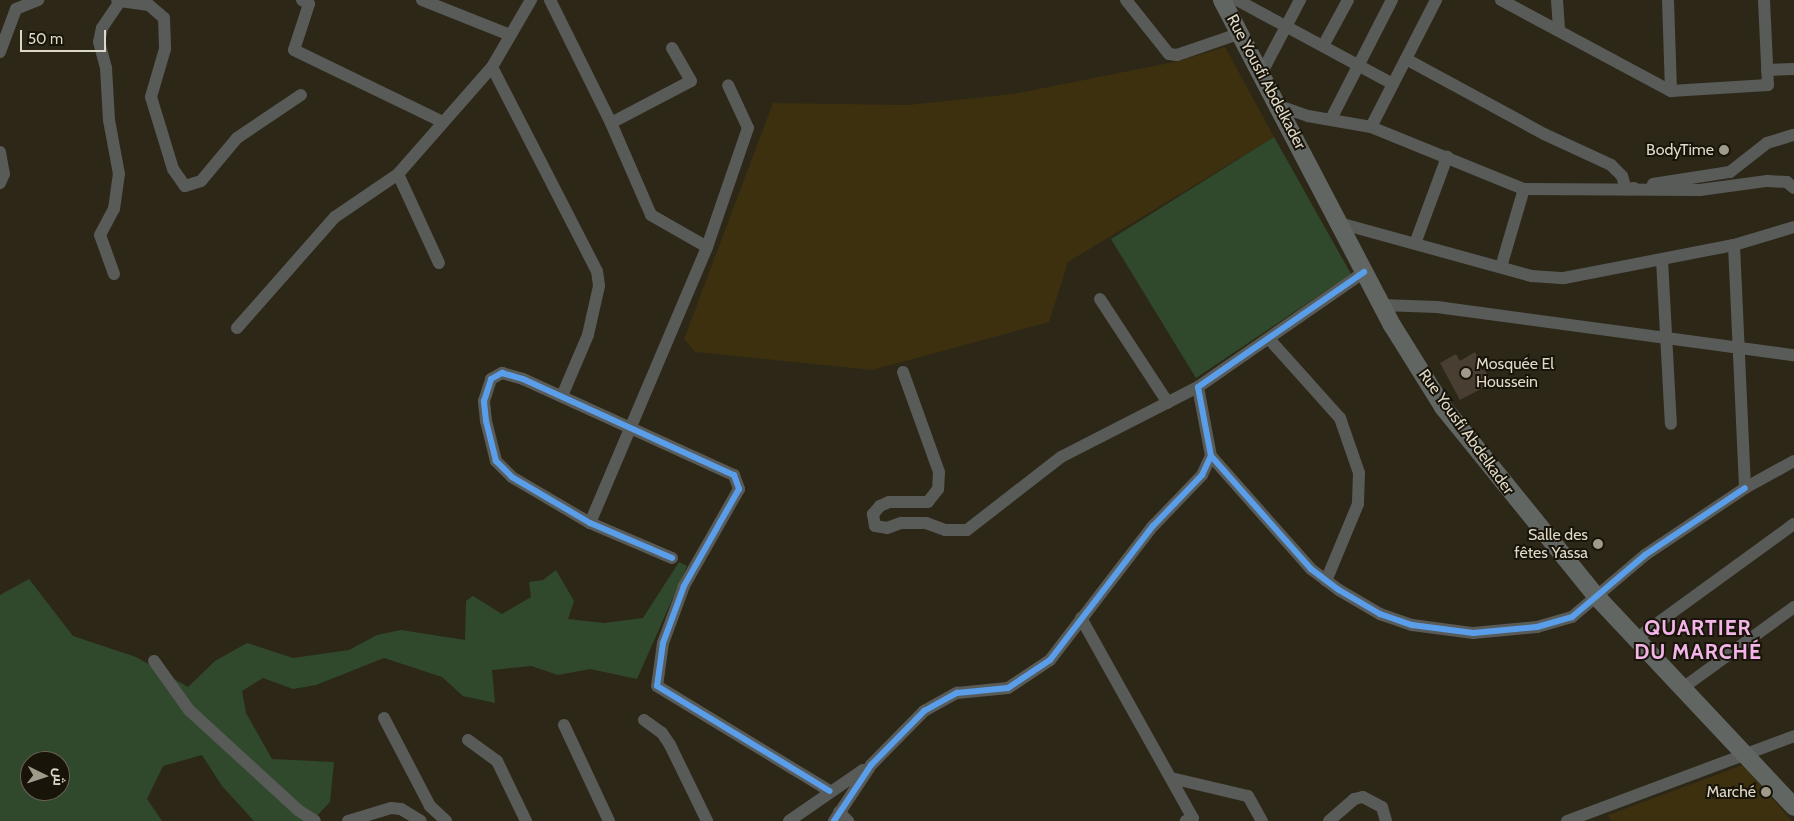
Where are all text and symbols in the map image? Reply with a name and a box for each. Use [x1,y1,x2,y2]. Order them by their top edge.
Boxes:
street label: Rue Yousfi Abdelkader [1222,11,1310,153]
scale bar [22,20,109,52]
text: 50 m [28,30,63,48]
place label: BodyTime [1646,140,1714,160]
marker: BodyTime [1718,144,1730,156]
place label: Mosquée El Houssein [1476,354,1554,392]
street label: Rue Yousfi Abdelkader [1414,366,1518,498]
marker: Mosquée El Houssein [1460,367,1472,379]
place label: Salle des fêtes Yassa [1514,525,1588,563]
marker: Salle des fêtes Yassa [1592,538,1604,550]
district label: QUARTIER DU MARCHÉ [1633,615,1763,665]
north arrow [20,751,70,801]
text: ش [49,767,69,787]
place label: Marché [1706,782,1756,802]
marker: Marché [1760,786,1772,798]

